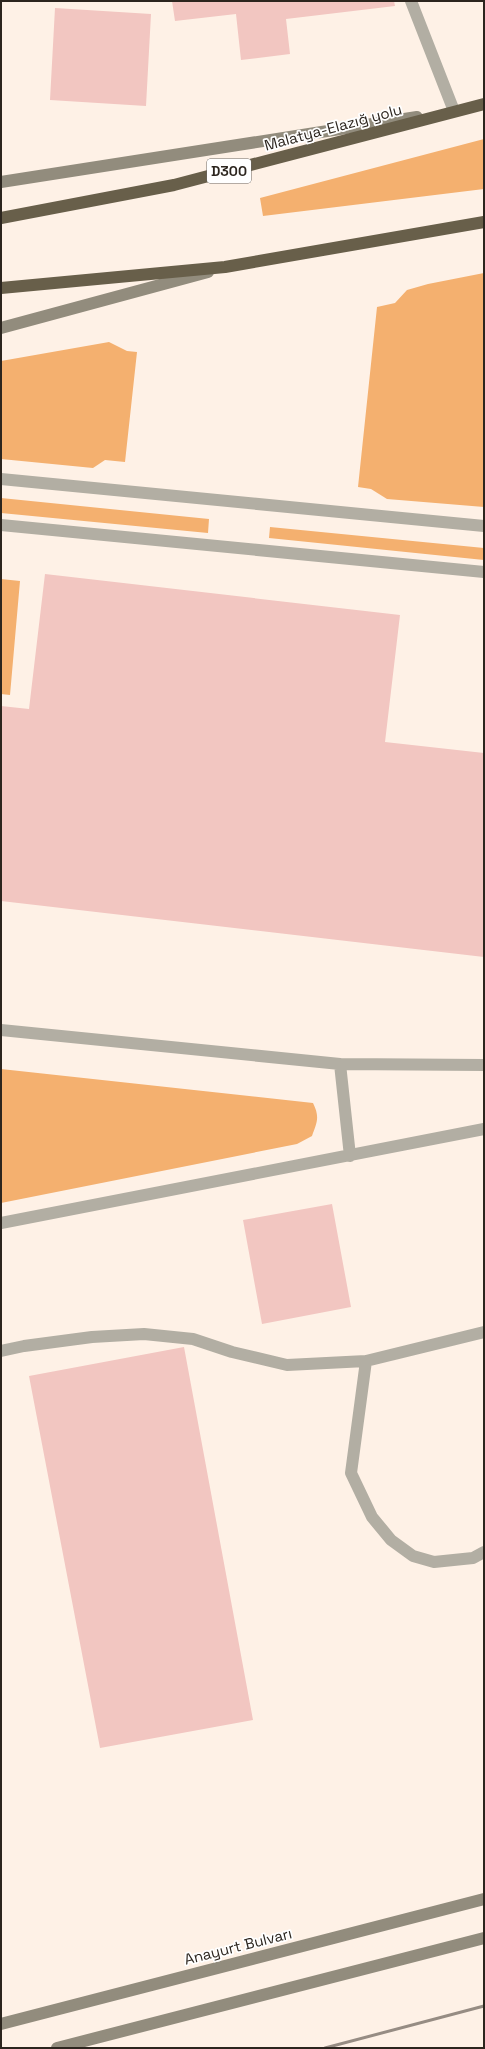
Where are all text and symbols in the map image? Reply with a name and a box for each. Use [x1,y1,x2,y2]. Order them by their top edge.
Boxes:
street label: Malatya-Elazığ yolu [262,99,404,155]
road number: D300 [207,159,251,183]
street label: Anayurt Bulvarı [182,1923,294,1969]

